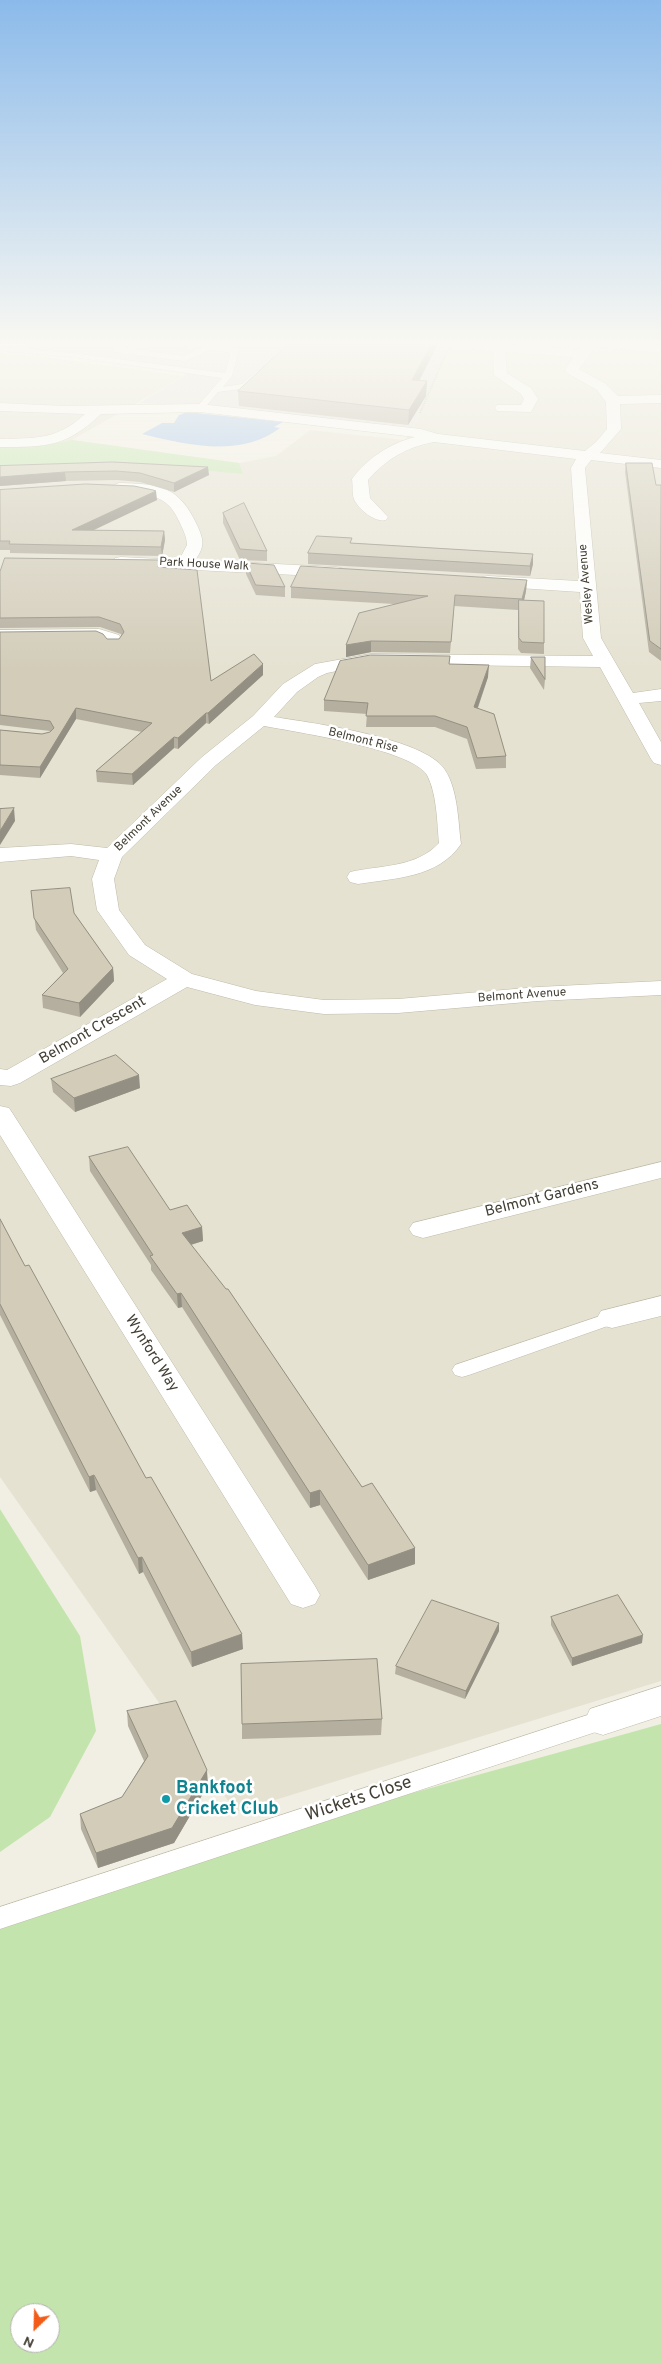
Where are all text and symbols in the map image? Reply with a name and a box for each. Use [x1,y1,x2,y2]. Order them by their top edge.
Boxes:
street label: Wesley Avenue [576,543,598,625]
street label: Park House Walk [159,555,249,575]
street label: Belmont Rise [327,725,399,757]
street label: Belmont Avenue [112,783,186,855]
street label: Belmont Avenue [477,986,567,1006]
street label: Belmont Crescent [36,993,150,1069]
street label: Belmont Gardens [483,1176,601,1222]
street label: Wynford Way [120,1312,182,1396]
street label: Wickets Close [303,1773,415,1827]
place label: Bankfoot Cricket Club [176,1778,279,1820]
marker: Bankfoot Cricket Club [160,1793,172,1805]
north arrow [10,2303,60,2353]
text: N [21,2331,37,2351]

